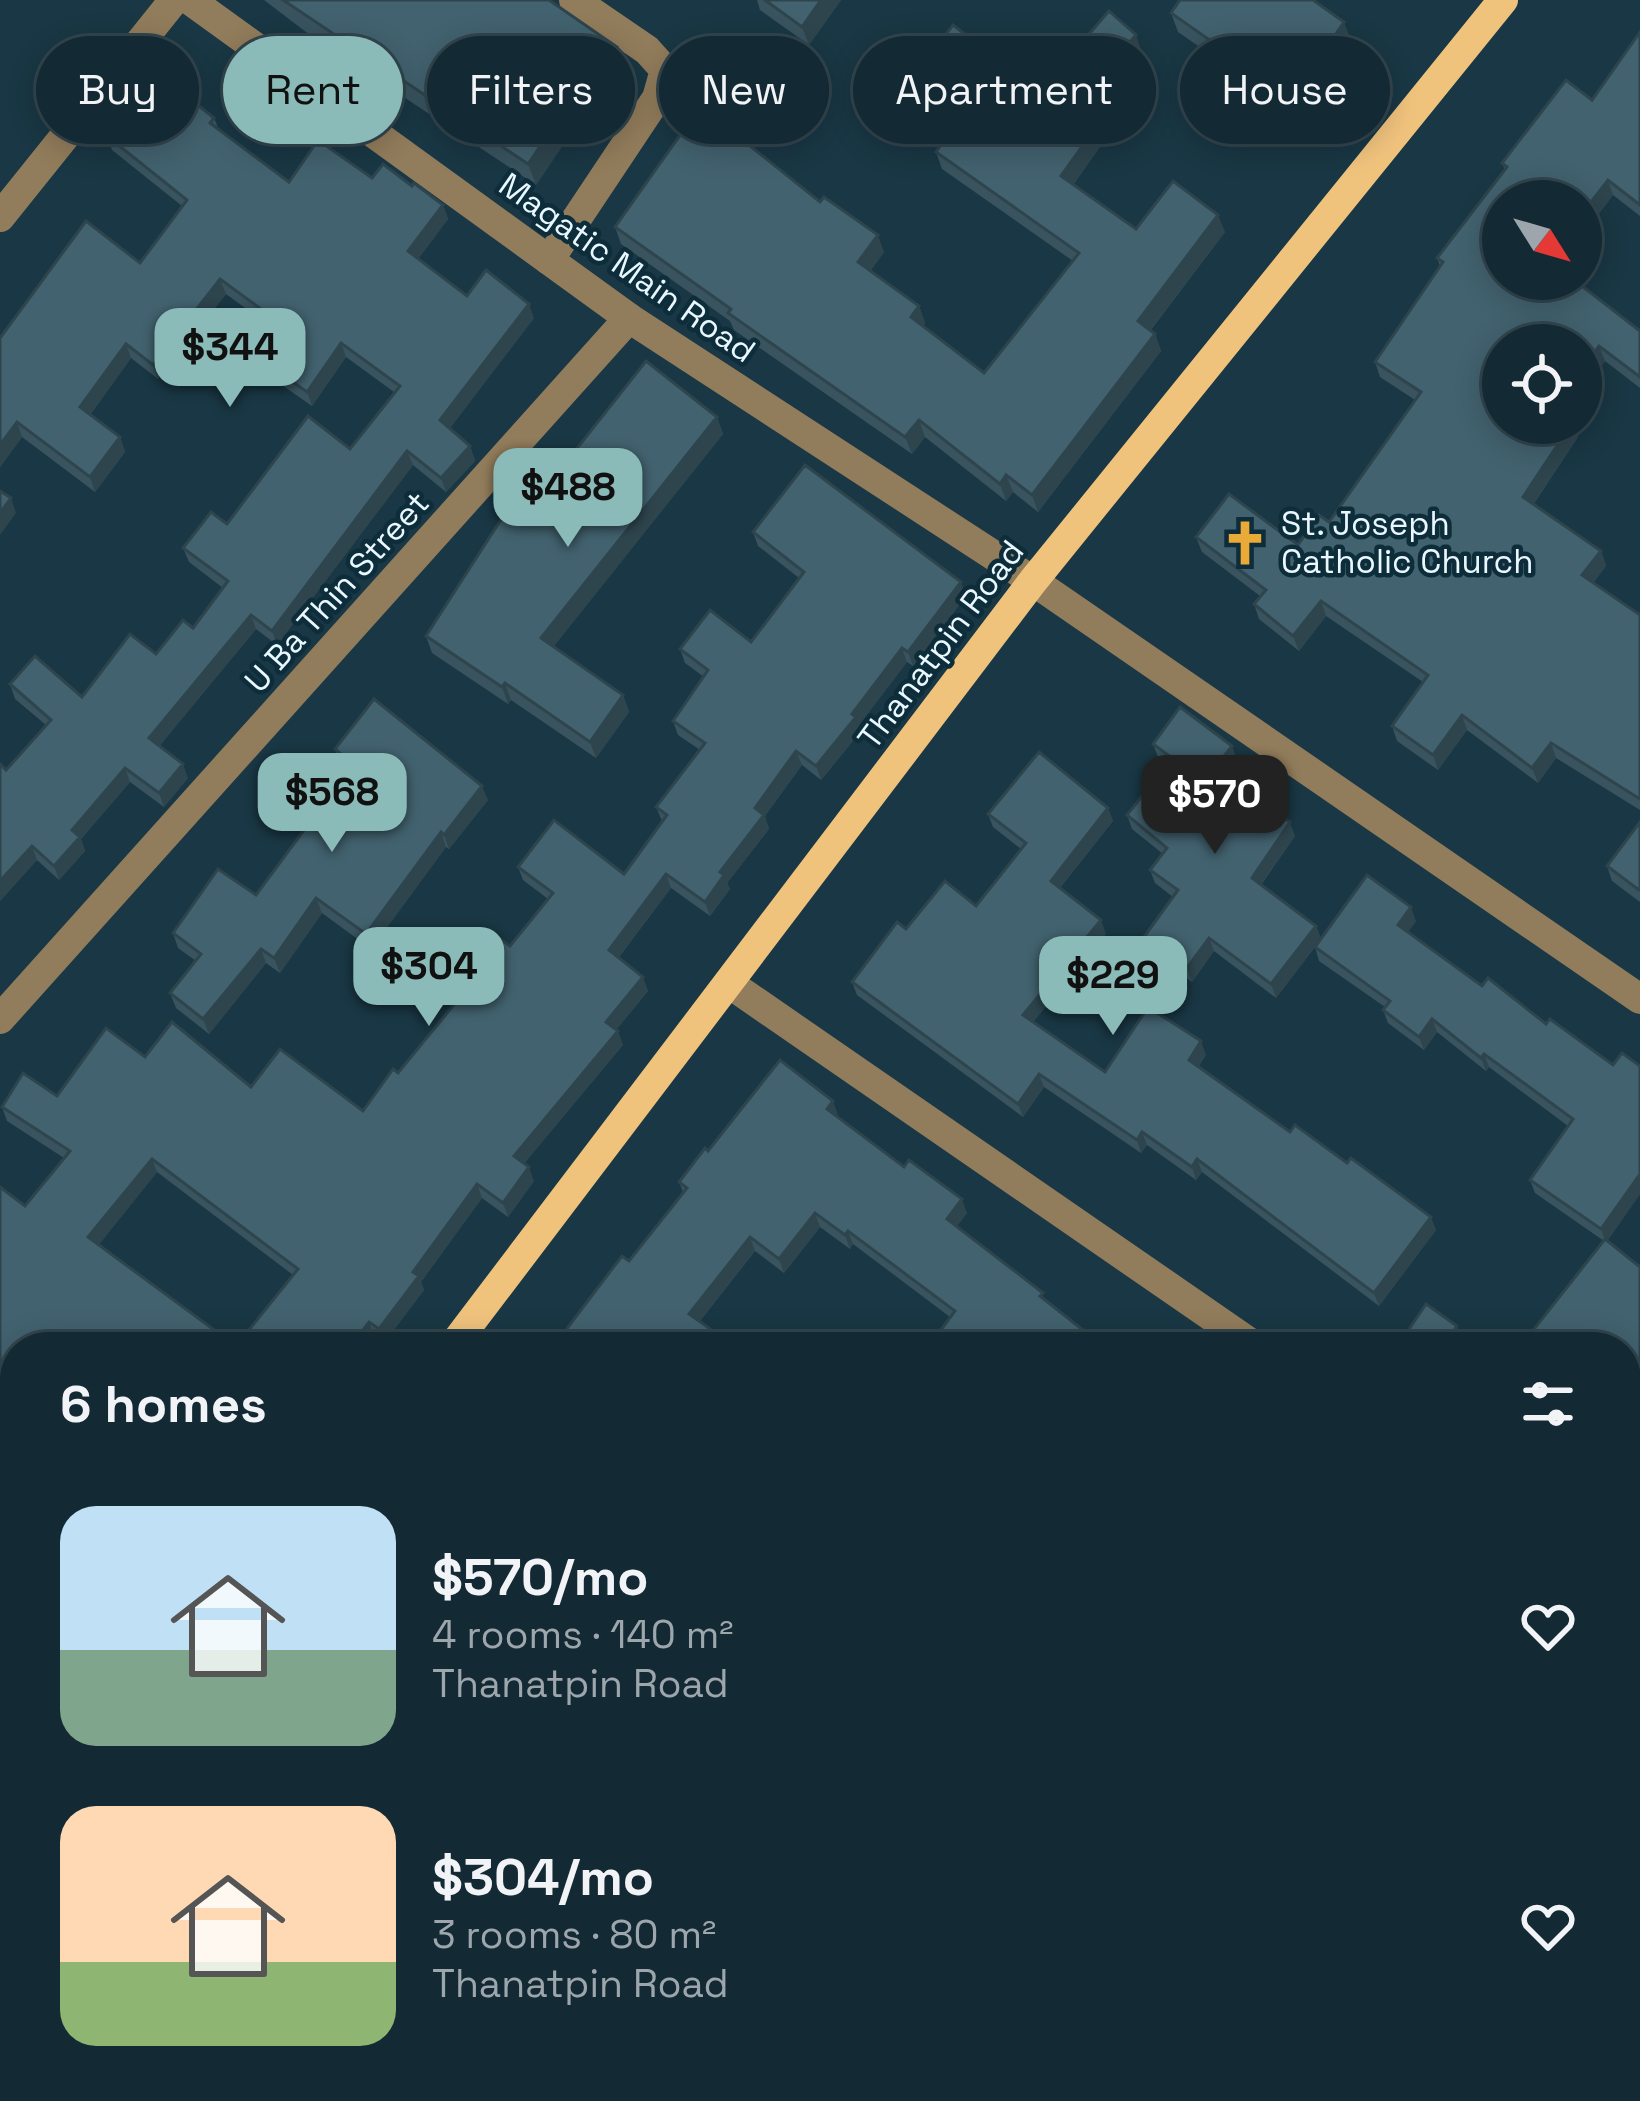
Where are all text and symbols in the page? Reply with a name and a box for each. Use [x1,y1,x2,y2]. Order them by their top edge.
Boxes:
chip: Buy [36,36,199,144]
chip: Rent [223,36,403,144]
chip: Filters [427,36,635,144]
chip: New [659,36,829,144]
chip: Apartment [853,36,1156,144]
chip: House [1180,36,1390,144]
street label: Magatic Main Road [491,164,763,372]
north arrow [1482,180,1602,300]
map controls [1482,180,1602,444]
pin: $344 [159,308,301,410]
text: $344 [182,322,278,371]
button: locate [1482,324,1602,444]
pin: $488 [497,448,639,550]
text: $488 [520,462,616,511]
street label: U Ba Thin Street [236,483,438,701]
place label: St. Joseph Catholic Church [1281,503,1533,583]
church icon: St. Joseph Catholic Church [1220,518,1270,568]
street label: Thanatpin Road [849,532,1033,758]
pin: $568 [261,753,403,855]
pin: $570 [1144,755,1286,857]
text: $568 [285,767,379,816]
text: $570 [1168,769,1262,818]
pin: $304 [358,927,500,1029]
pin: $229 [1042,936,1184,1038]
text: $304 [380,941,478,990]
text: $229 [1066,950,1160,999]
icon: filters [1515,1371,1581,1437]
text: 6 homes [60,1372,267,1437]
text: $570/mo [432,1545,649,1610]
icon: home [156,1554,300,1698]
icon: heart [1515,1593,1581,1659]
text: 4 rooms · 140 m² [432,1610,734,1659]
text: Thanatpin Road [432,1659,729,1708]
text: $304/mo [432,1845,654,1910]
icon: home [156,1854,300,1998]
icon: heart [1515,1893,1581,1959]
text: 3 rooms · 80 m² [432,1910,716,1959]
text: Thanatpin Road [432,1959,729,2008]

